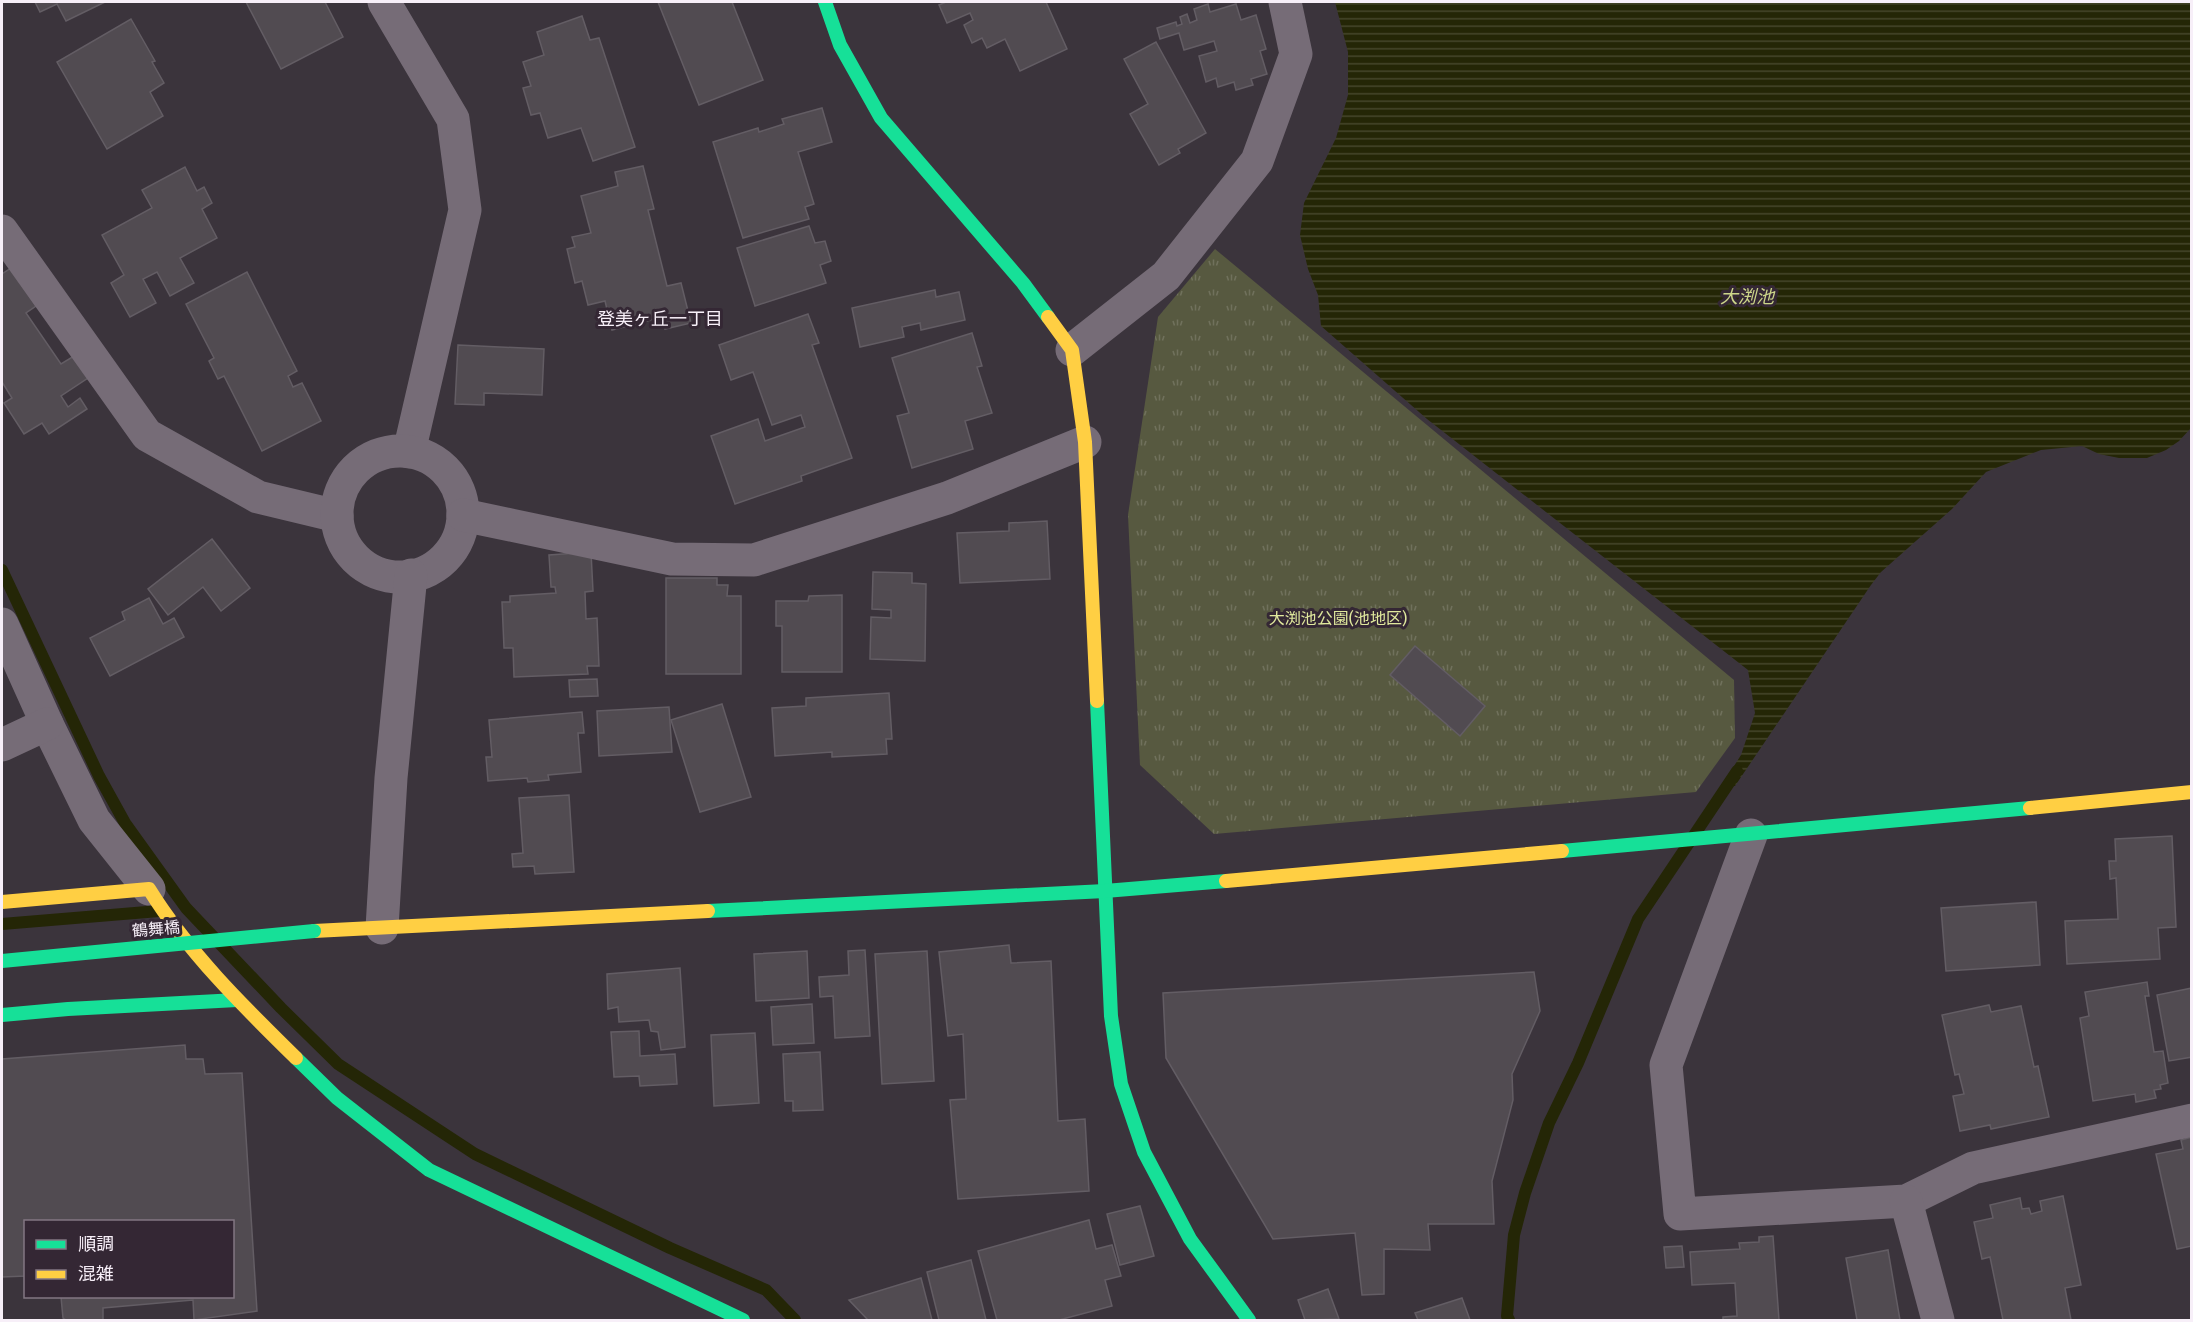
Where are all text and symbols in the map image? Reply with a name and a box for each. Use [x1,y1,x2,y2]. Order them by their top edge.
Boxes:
water label: 大渕池 [1720,286,1776,308]
district label: 登美ヶ丘一丁目 [597,308,723,330]
park label: 大渕池公園(池地区) [1269,609,1407,628]
street label: 鶴舞橋 [131,917,181,941]
legend [24,1220,234,1298]
text: 順調 [78,1233,114,1255]
text: 混雑 [78,1263,114,1285]

